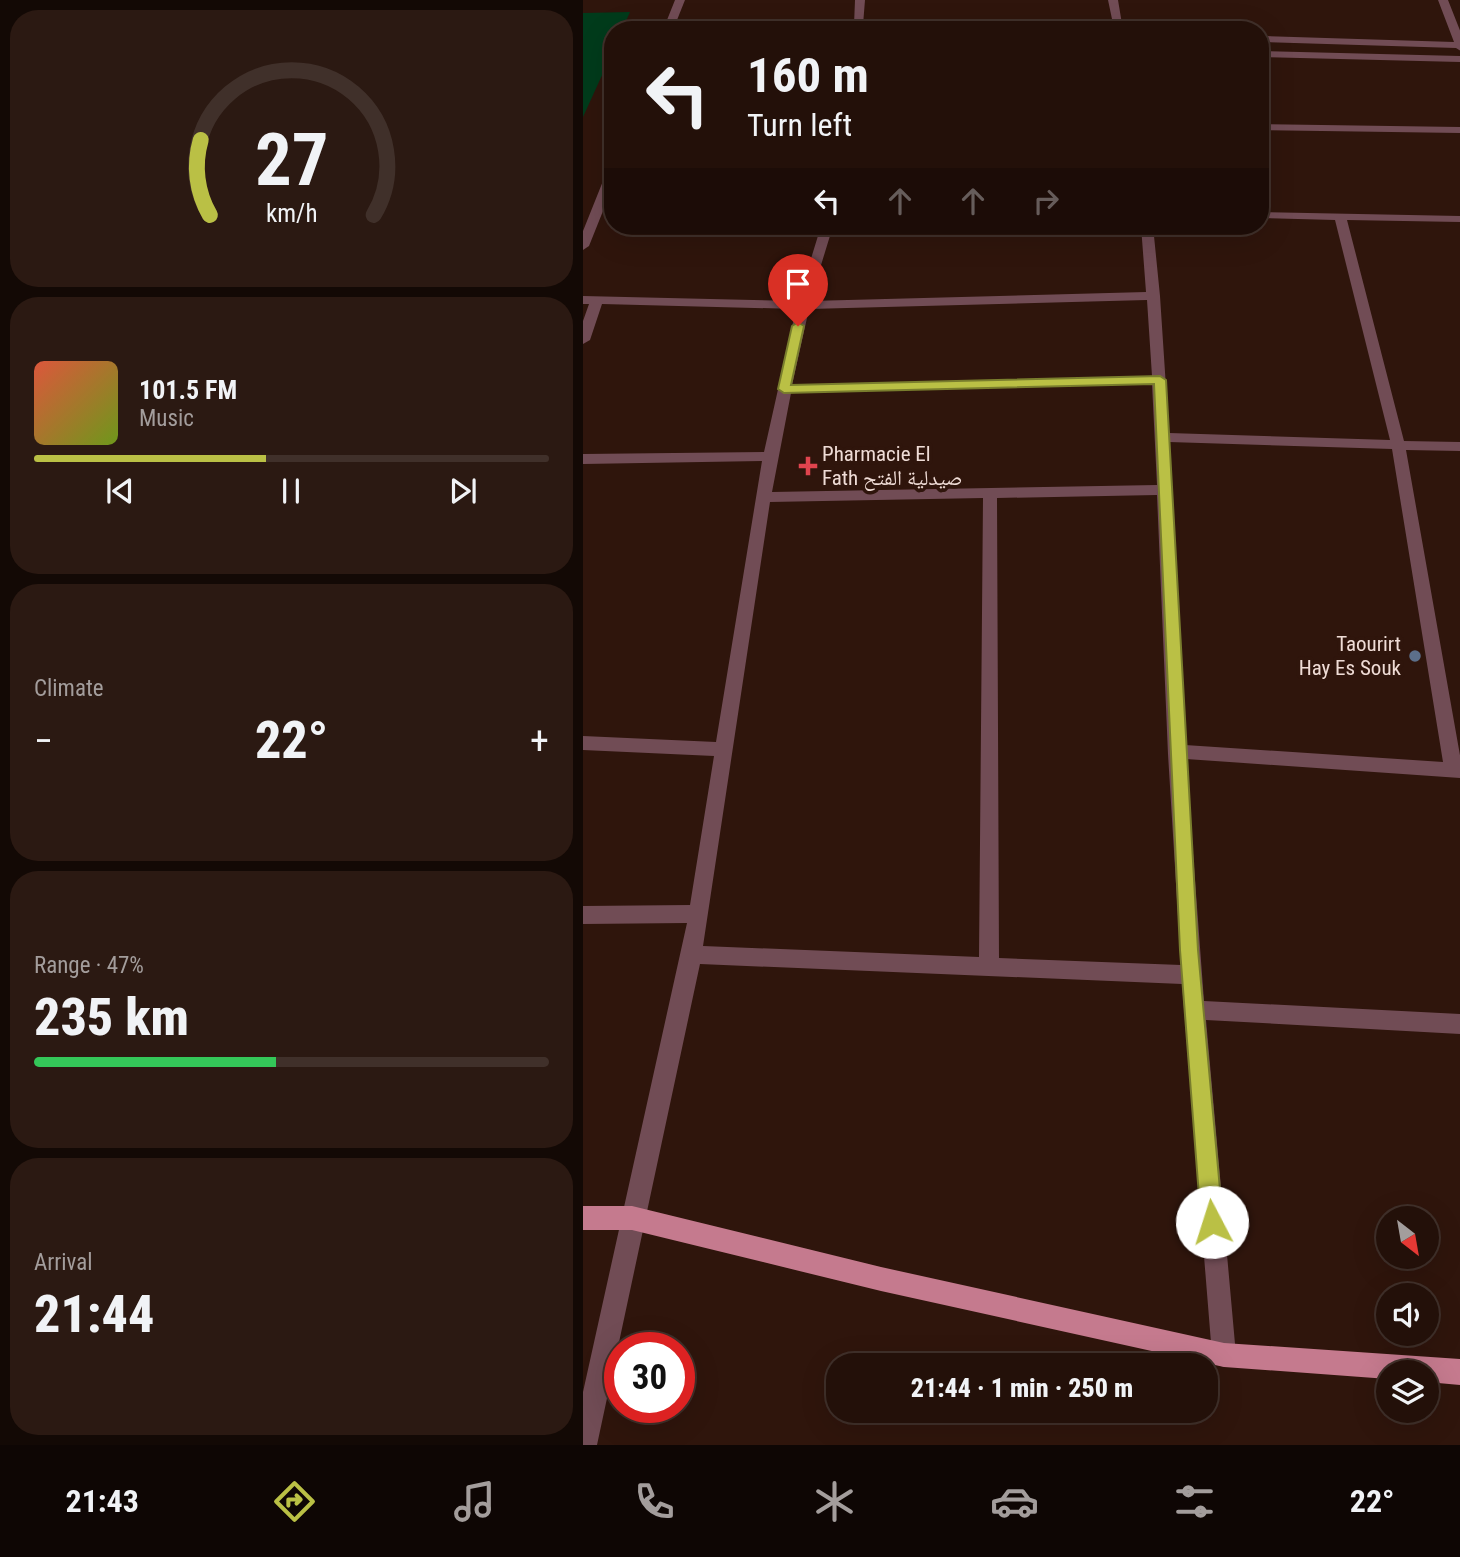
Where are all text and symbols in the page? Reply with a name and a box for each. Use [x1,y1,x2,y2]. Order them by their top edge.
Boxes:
text: 160 m [747,47,869,104]
icon: left [632,49,723,140]
text: Turn left [747,106,852,144]
text: 27 [255,117,328,203]
icon: left [808,182,846,220]
icon: ahead [881,182,919,220]
icon: ahead [954,182,992,220]
icon: right [1027,182,1065,220]
text: km/h [266,198,317,227]
pin [768,254,828,326]
icon: arrive [779,265,817,303]
text: 101.5 FM [139,375,237,405]
text: Music [139,405,194,432]
place label: Pharmacie El Fath صيدلية الفتح [822,442,962,491]
marker: Pharmacie El Fath صيدلية الفتح [800,458,816,474]
icon: previous [101,472,139,510]
icon: pause [272,472,310,510]
icon: next [444,472,482,510]
place label: Taourirt Hay Es Souk [1299,632,1402,680]
marker: Taourirt Hay Es Souk [1407,648,1423,664]
text: Climate [34,675,104,702]
text: 22° [255,710,328,771]
text: − [34,719,53,763]
text: + [530,719,549,763]
text: Range · 47% [34,952,144,979]
text: 235 km [34,987,189,1048]
position arrow [1175,1185,1249,1259]
north arrow [1376,1206,1439,1269]
map controls [1376,1206,1439,1423]
text: Arrival [34,1249,93,1276]
button: sound [1376,1283,1439,1346]
text: 21:44 [34,1284,154,1345]
speed limit sign: 30 [604,1332,695,1423]
button: layers [1376,1360,1439,1423]
text: 21:44 · 1 min · 250 m [911,1373,1133,1403]
icon: directions [270,1477,319,1526]
icon: music [450,1477,499,1526]
icon: phone [630,1477,679,1526]
icon: climate [810,1477,859,1526]
icon: car [990,1477,1039,1526]
icon: filters [1170,1477,1219,1526]
text: 21:43 [65,1482,139,1520]
text: 22° [1350,1482,1394,1520]

